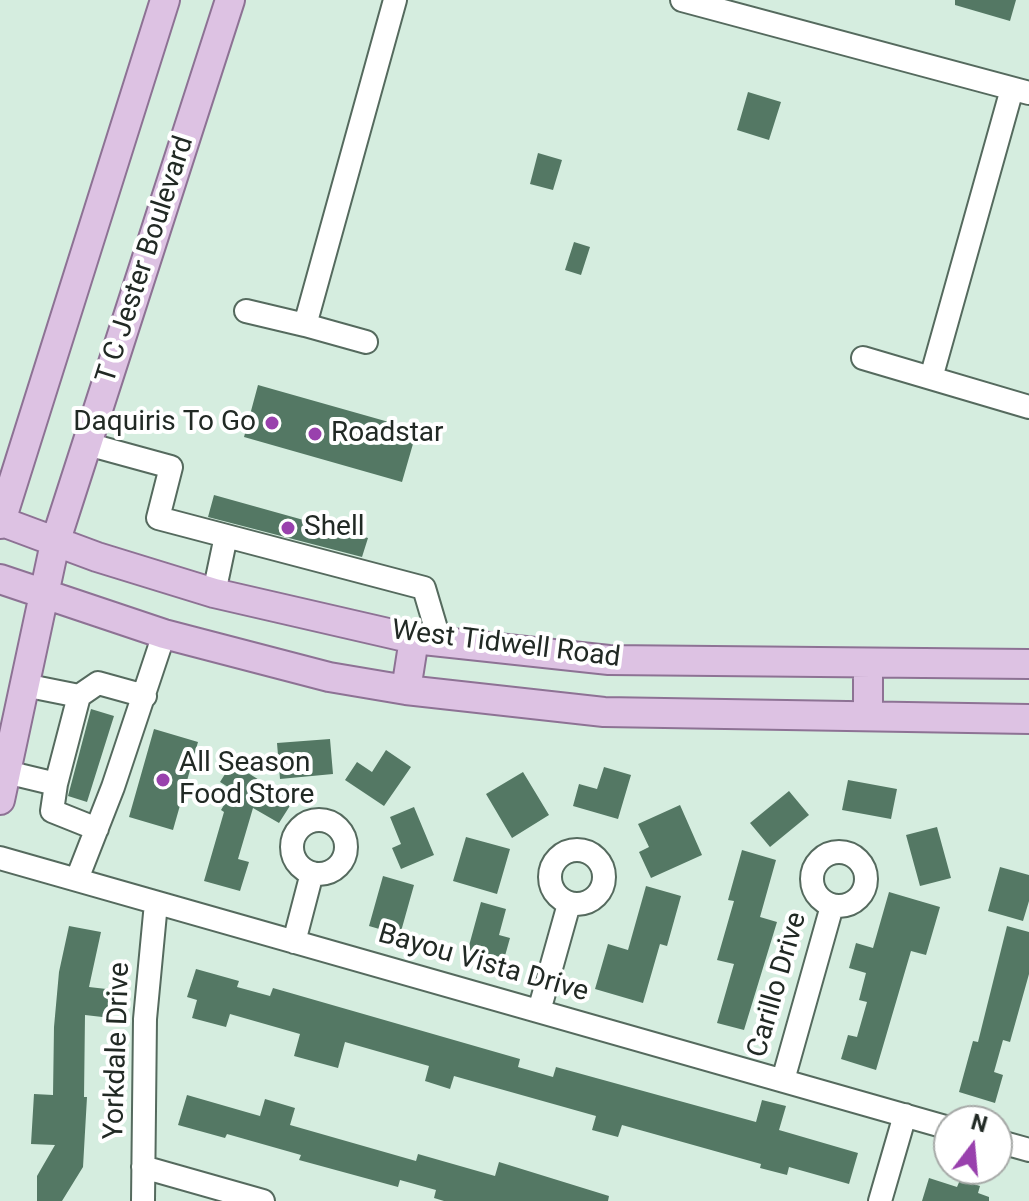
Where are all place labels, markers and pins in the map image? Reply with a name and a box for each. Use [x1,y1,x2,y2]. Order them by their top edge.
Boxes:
place label: Daquiris To Go [73,406,256,440]
marker: Daquiris To Go [263,414,281,432]
place label: Roadstar [331,417,444,451]
marker: Roadstar [306,425,324,443]
place label: Shell [304,511,365,545]
marker: Shell [279,519,297,537]
place label: All Season Food Store [179,747,314,813]
marker: All Season Food Store [154,771,172,789]

